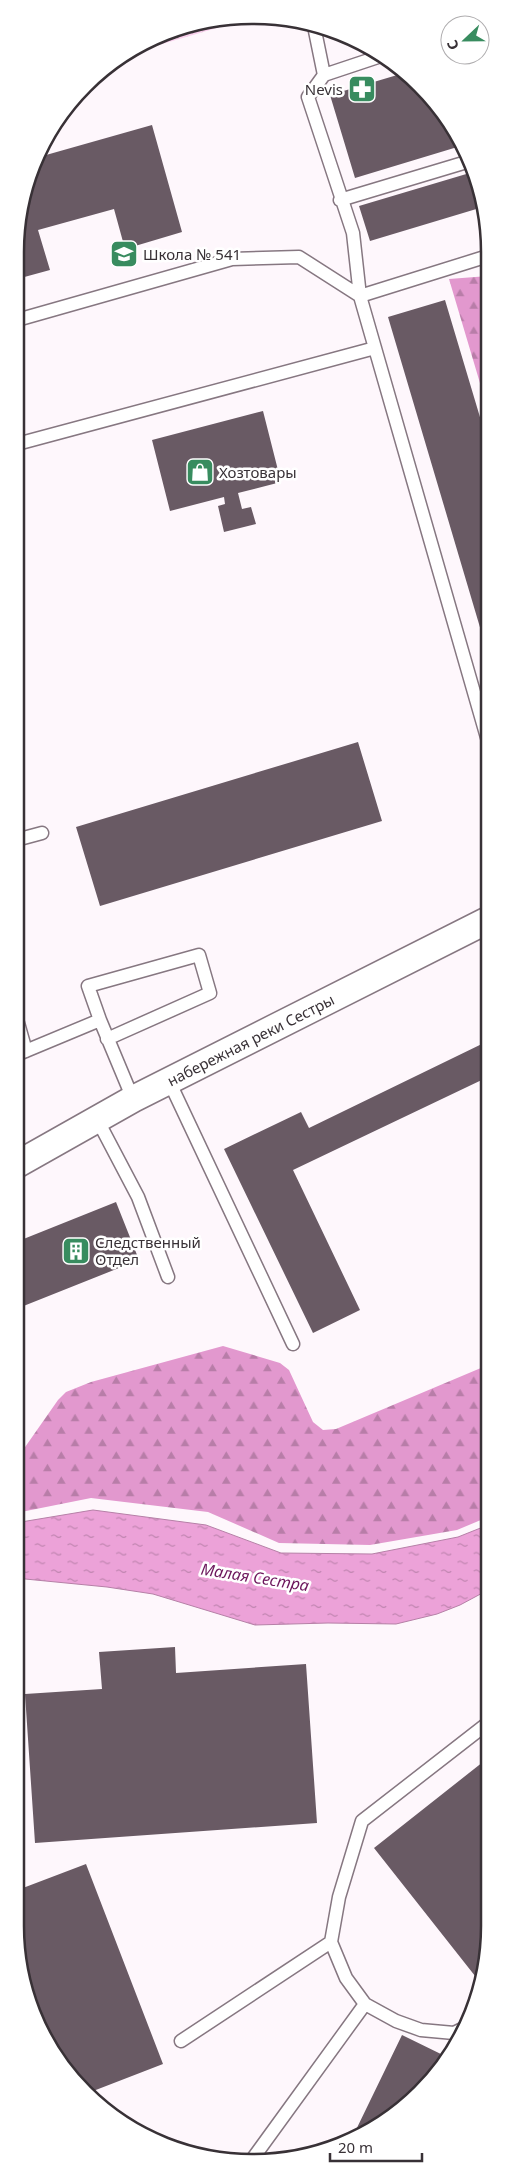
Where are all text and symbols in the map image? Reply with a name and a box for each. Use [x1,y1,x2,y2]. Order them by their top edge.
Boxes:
north arrow [440,15,490,65]
text: С [442,37,463,53]
pharmacy icon: Nevis [347,74,377,104]
place label: Nevis [305,79,343,99]
school or university icon: Школа № 541 [109,239,139,269]
place label: Школа № 541 [143,244,241,264]
shop icon: Хозтовары [185,457,215,487]
place label: Хозтовары [219,462,297,482]
street label: набережная реки Сестры [164,989,338,1090]
place label: Следственный Отдел [95,1232,201,1269]
building icon: Следственный Отдел [61,1236,91,1266]
water label: Малая Сестра [199,1558,311,1596]
scale bar [330,2130,422,2162]
text: 20 m [338,2137,373,2157]

